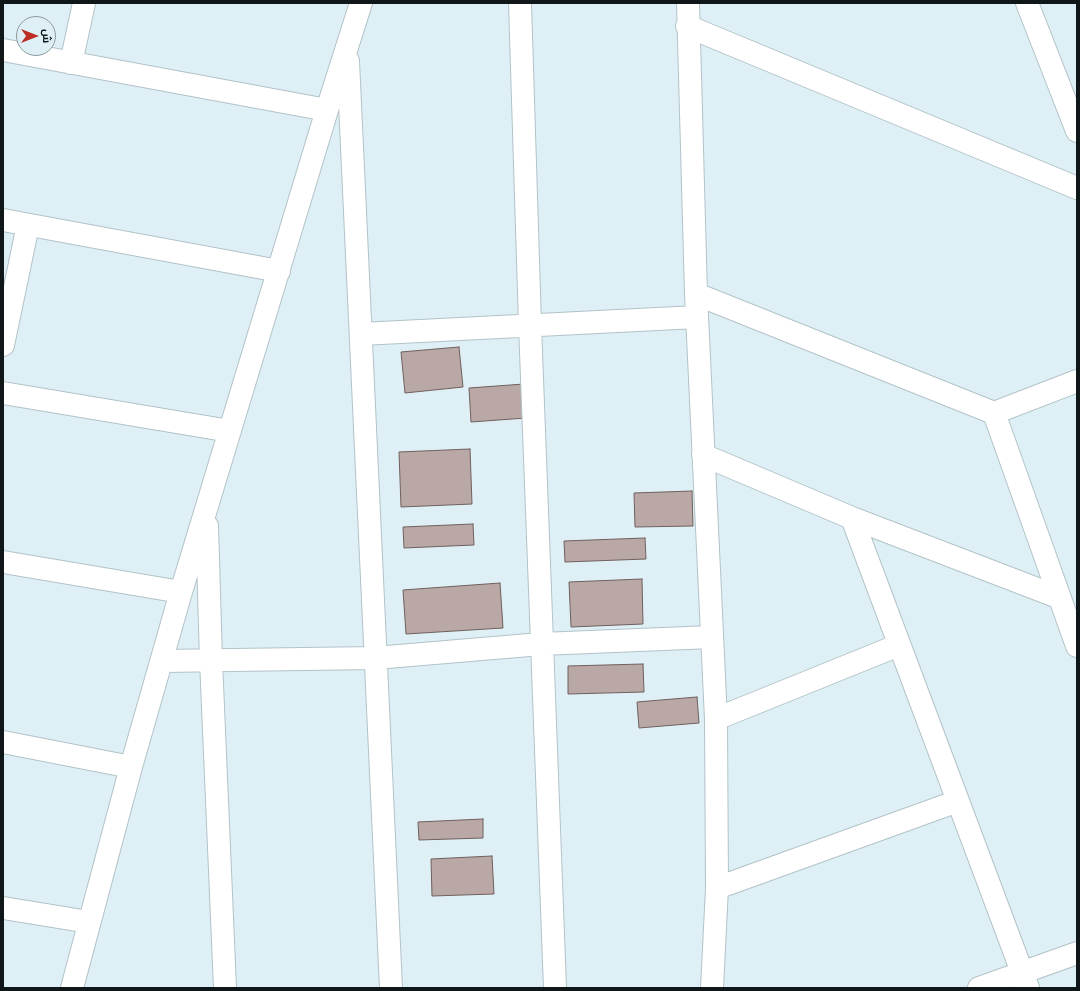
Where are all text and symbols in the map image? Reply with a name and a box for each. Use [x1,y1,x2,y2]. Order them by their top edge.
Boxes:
north arrow [16,16,56,56]
text: ش [40,29,55,43]

